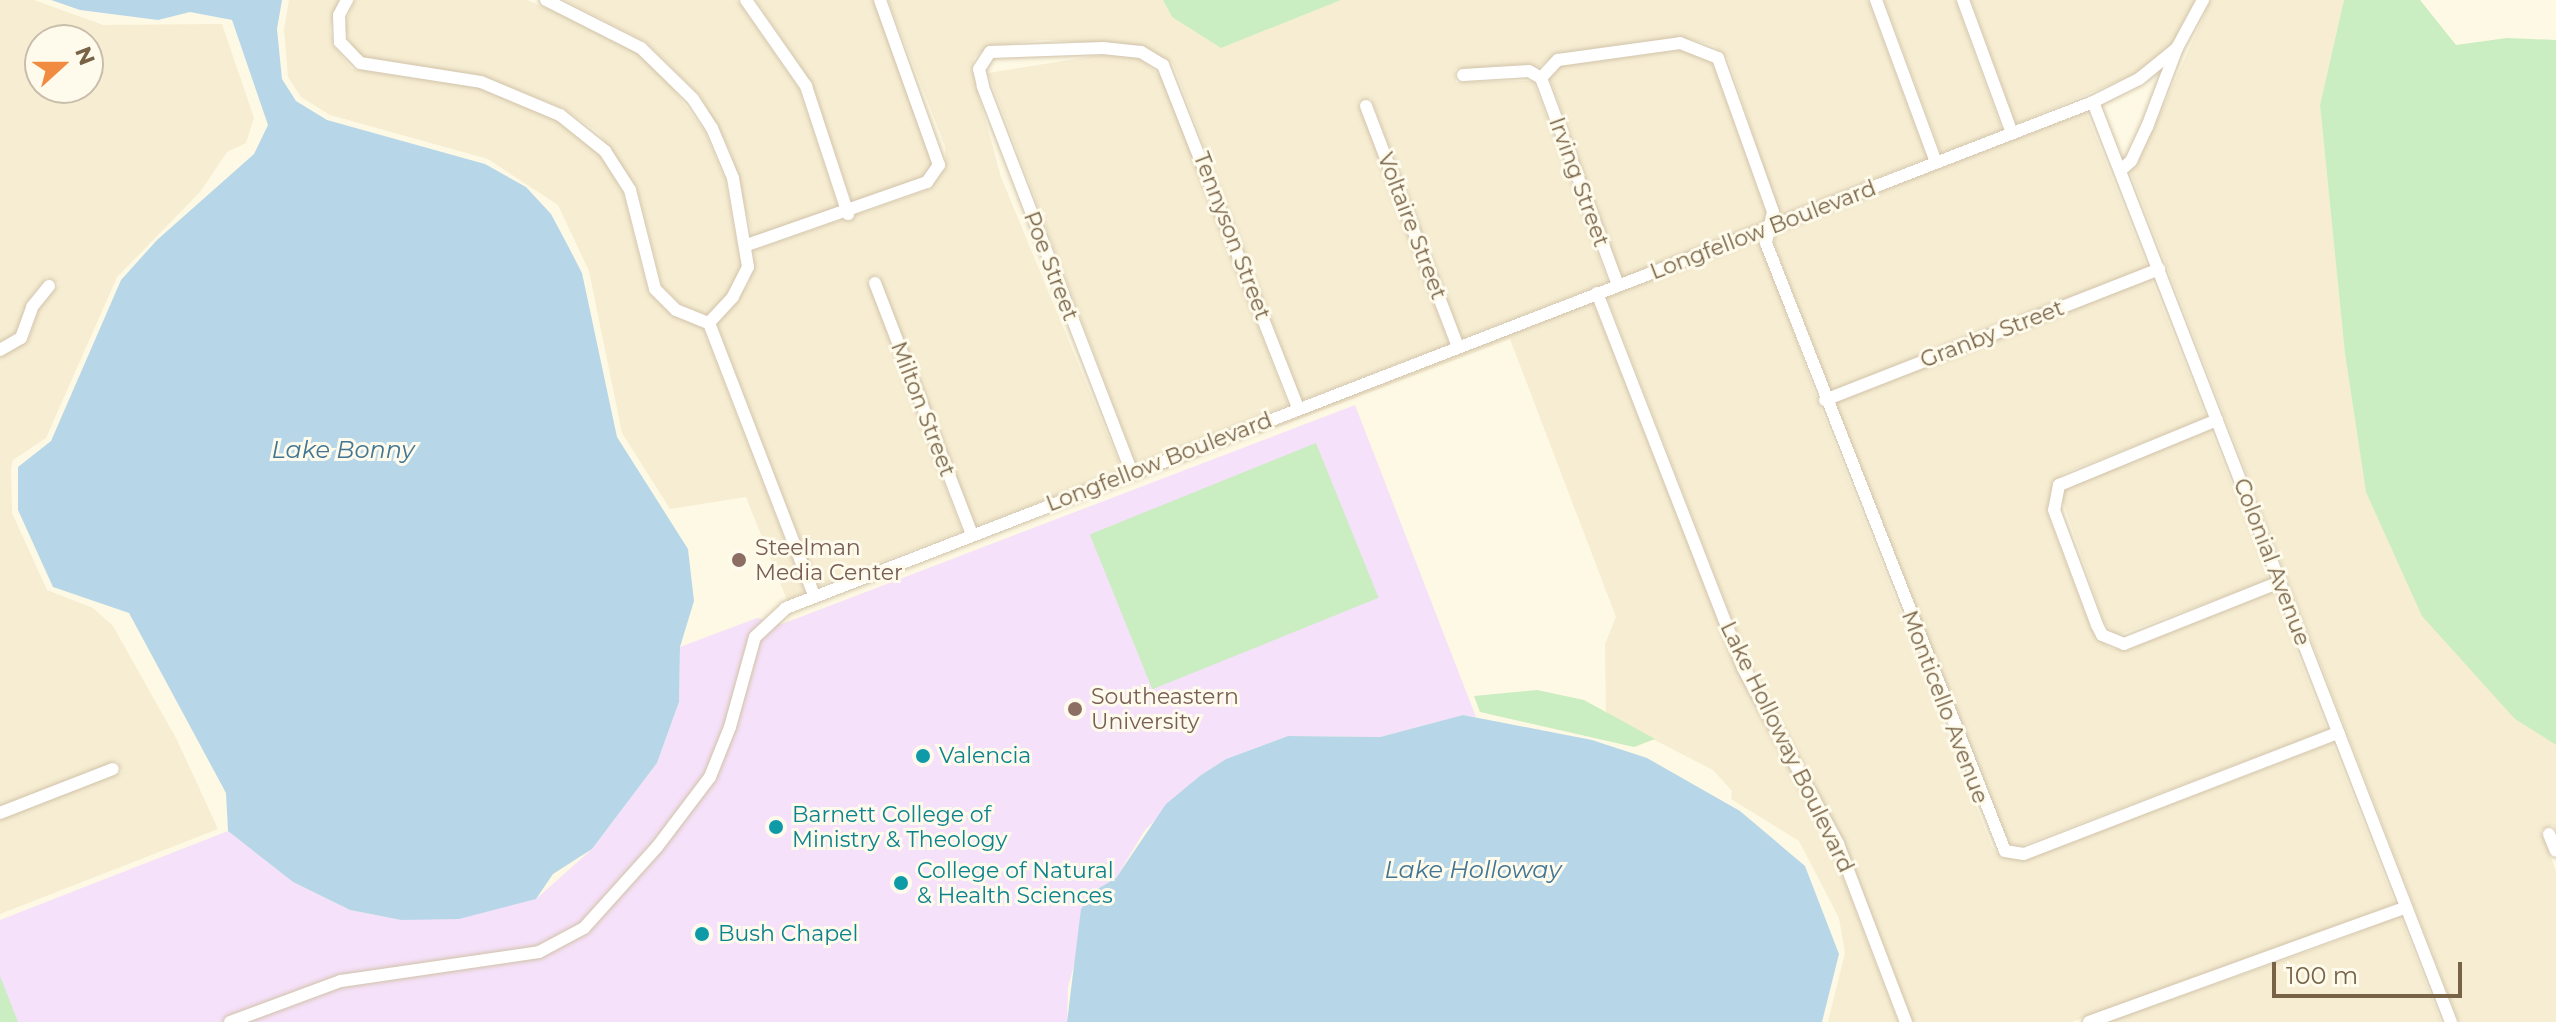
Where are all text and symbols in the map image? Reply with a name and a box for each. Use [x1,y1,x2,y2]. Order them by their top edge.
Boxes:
north arrow [24,24,104,104]
text: N [69,43,101,69]
street label: Irving Street [1543,114,1615,250]
street label: Tennyson Street [1188,148,1276,324]
street label: Voltaire Street [1372,149,1452,303]
street label: Longfellow Boulevard [1646,175,1880,285]
street label: Poe Street [1018,208,1084,324]
street label: Granby Street [1917,295,2067,373]
street label: Milton Street [885,338,961,480]
street label: Longfellow Boulevard [1042,407,1276,517]
water label: Lake Bonny [272,436,414,464]
street label: Colonial Avenue [2228,475,2316,649]
place label: Steelman Media Center [755,534,903,586]
marker: Steelman Media Center [730,551,748,569]
street label: Monticello Avenue [1896,607,1994,807]
street label: Lake Holloway Boulevard [1715,617,1859,877]
place label: Southeastern University [1091,683,1239,734]
marker: Southeastern University [1066,700,1084,718]
place label: Valencia [939,743,1031,769]
marker: Valencia [914,747,932,765]
place label: Barnett College of Ministry & Theology [792,801,1007,852]
marker: Barnett College of Ministry & Theology [767,818,785,836]
water label: Lake Holloway [1385,856,1561,884]
place label: College of Natural & Health Sciences [917,857,1114,908]
marker: College of Natural & Health Sciences [892,874,910,892]
place label: Bush Chapel [718,921,858,947]
marker: Bush Chapel [693,925,711,943]
scale bar [2276,946,2466,996]
text: 100 m [2286,961,2358,990]

